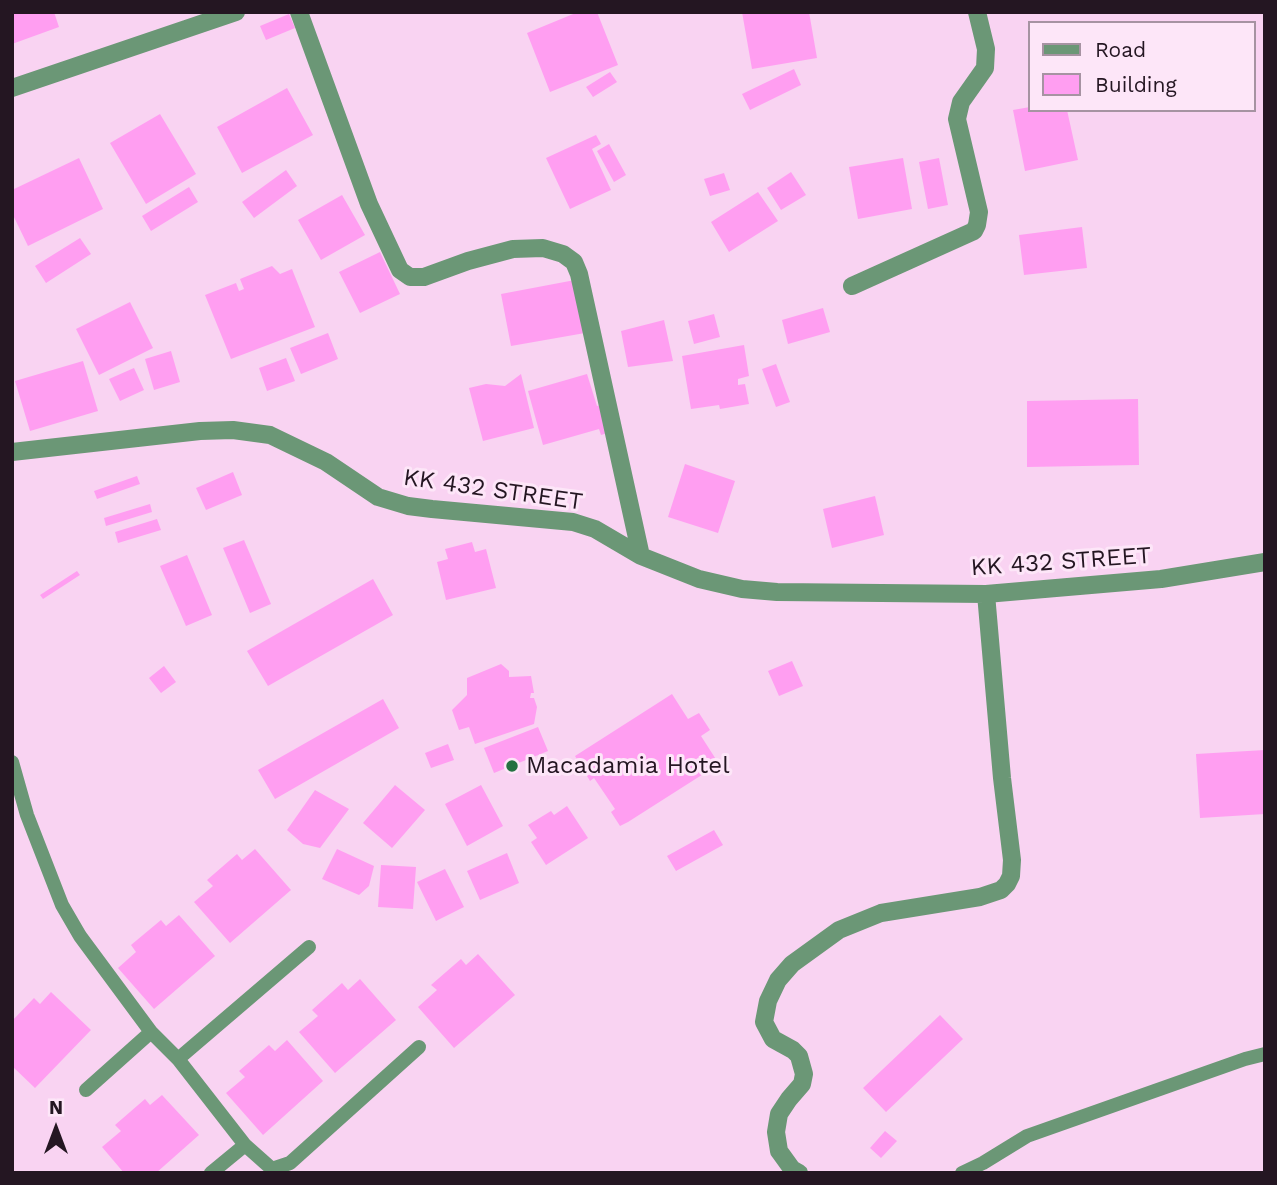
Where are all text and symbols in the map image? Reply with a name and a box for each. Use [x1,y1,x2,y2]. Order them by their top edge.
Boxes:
legend [1028,21,1256,112]
text: Road [1095,37,1146,62]
text: Building [1095,72,1177,97]
street label: KK 432 STREET [402,463,584,517]
street label: KK 432 STREET [970,541,1152,583]
place label: Macadamia Hotel [526,752,729,780]
marker: Macadamia Hotel [504,758,520,774]
north arrow [21,1094,91,1164]
text: N [49,1096,63,1119]

